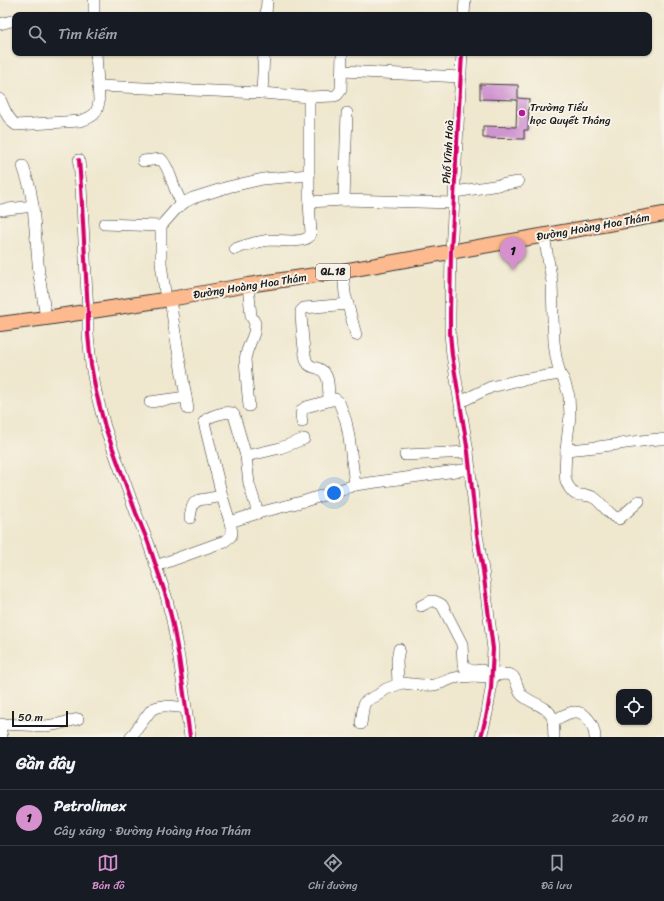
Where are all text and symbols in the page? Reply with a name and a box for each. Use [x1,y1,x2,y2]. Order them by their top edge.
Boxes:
search box [12,12,652,56]
text: Tìm kiếm [58,21,117,47]
icon: search [26,23,48,45]
place label: Trường Tiểu học Quyết Thắng [529,98,611,130]
marker: Trường Tiểu học Quyết Thắng [517,108,527,118]
street label: Phố Vĩnh Hoà [437,119,459,184]
street label: Đường Hoàng Hoa Thám [535,208,652,246]
pin: 1 [500,237,526,270]
road number: QL.18 [316,264,350,280]
street label: Đường Hoàng Hoa Thám [192,268,309,304]
your location [324,483,344,503]
map controls [616,689,652,725]
button: locate [616,689,652,725]
text: 50 m [18,708,43,727]
scale bar [12,709,68,728]
text: Gần đây [16,748,75,778]
text: Petrolimex [54,793,126,819]
text: 1 [26,806,32,829]
text: 260 m [612,806,648,829]
text: Cây xăng · Đường Hoàng Hoa Thám [54,819,251,842]
tab: Bản đồ [92,852,125,895]
tab: Chỉ đường [308,852,357,895]
tab: Đã lưu [541,852,572,895]

